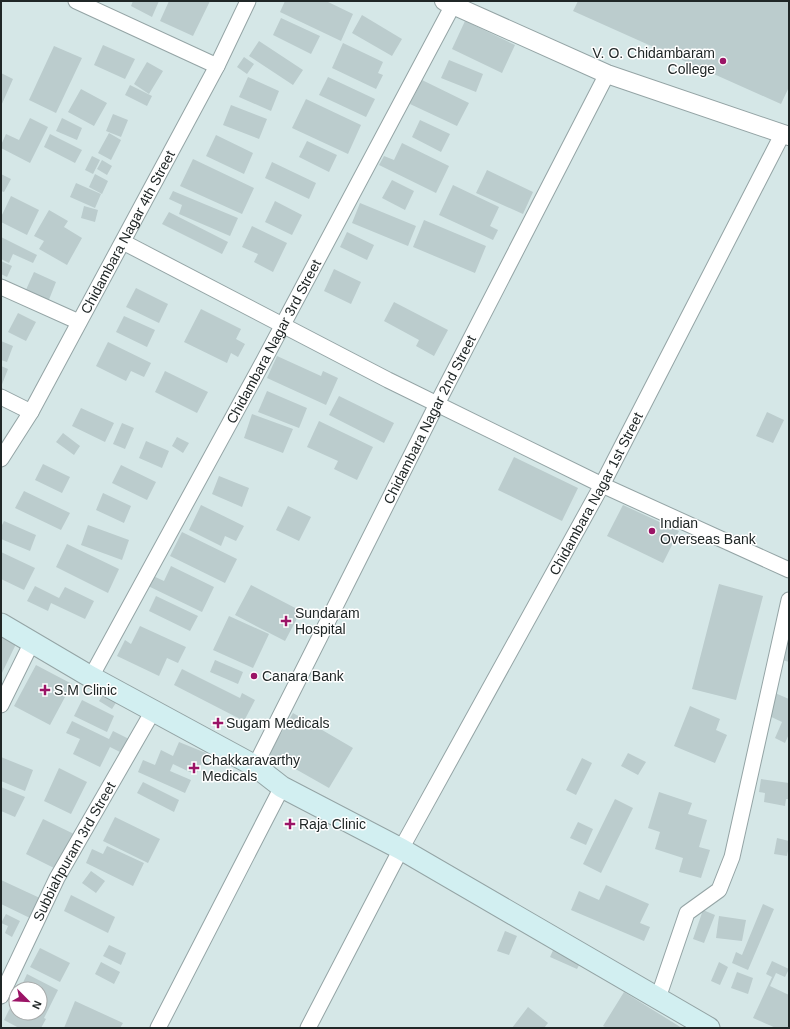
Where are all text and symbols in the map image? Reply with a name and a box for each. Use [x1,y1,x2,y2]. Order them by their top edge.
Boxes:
place label: V. O. Chidambaram College [593,45,715,77]
marker: V. O. Chidambaram College [718,56,728,66]
street label: Chidambara Nagar 4th Street [77,148,178,317]
street label: Chidambara Nagar 3rd Street [223,257,324,426]
street label: Chidambara Nagar 2nd Street [380,332,479,506]
street label: Chidambara Nagar 1st Street [546,410,646,578]
place label: Indian Overseas Bank [660,515,757,547]
marker: Indian Overseas Bank [647,526,657,536]
place label: Sundaram Hospital [295,605,360,637]
marker: Sundaram Hospital [280,615,292,627]
place label: Canara Bank [262,668,345,684]
marker: Canara Bank [249,671,259,681]
place label: S.M Clinic [54,682,117,698]
marker: S.M Clinic [39,684,51,696]
place label: Sugam Medicals [226,715,330,731]
marker: Sugam Medicals [213,718,223,728]
place label: Chakkaravarthy Medicals [202,752,300,784]
marker: Chakkaravarthy Medicals [189,763,199,773]
street label: Subbiahpuram 3rd Street [30,779,119,924]
place label: Raja Clinic [299,816,366,832]
marker: Raja Clinic [284,818,296,830]
north arrow [8,981,48,1021]
text: N [30,999,44,1011]

